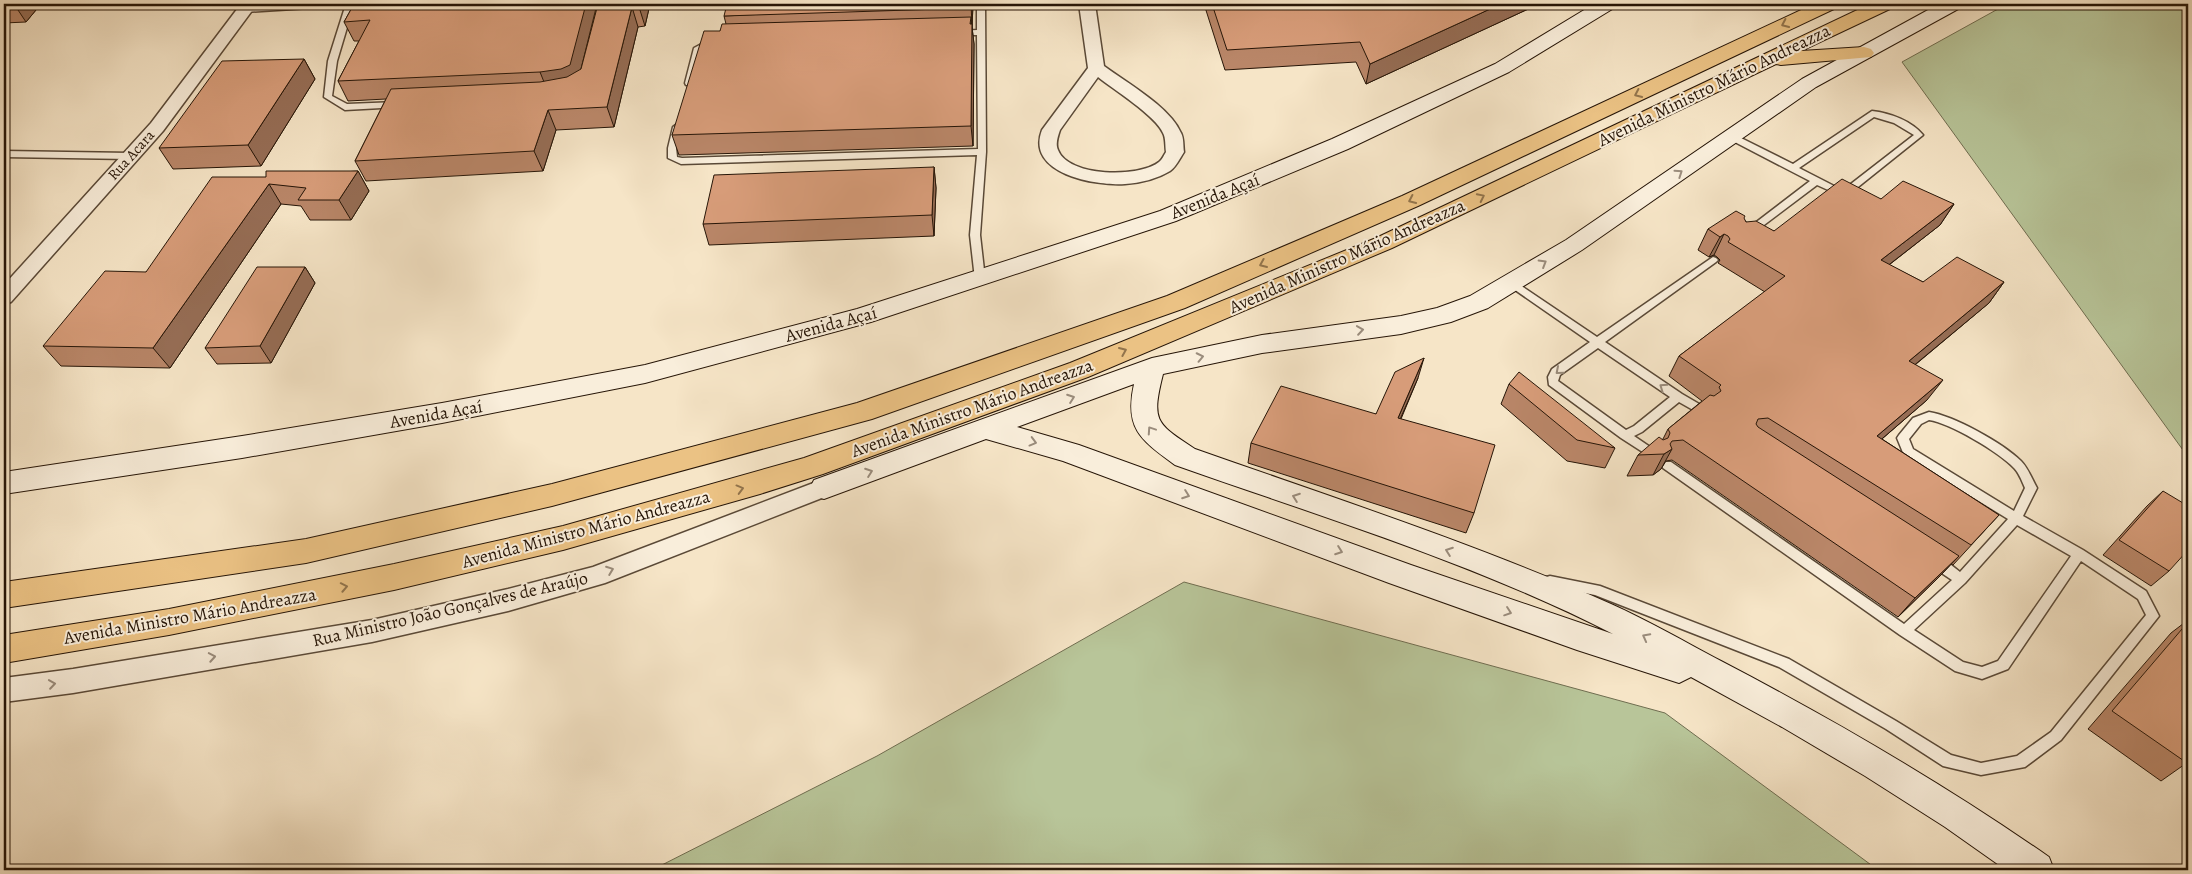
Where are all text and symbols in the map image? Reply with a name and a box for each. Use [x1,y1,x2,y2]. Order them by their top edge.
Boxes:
street label: Avenida Ministro Mário Andreazza [1593,18,1835,152]
one-way arrow [1781,18,1790,29]
one-way arrow [1634,87,1643,98]
street label: Rua Acara [103,126,159,184]
street label: Avenida Açaí [1166,167,1263,225]
one-way arrow [1673,170,1682,179]
one-way arrow [1476,192,1485,203]
street label: Avenida Ministro Mário Andreazza [1224,193,1469,319]
one-way arrow [1408,193,1417,204]
one-way arrow [1259,258,1268,269]
one-way arrow [1538,260,1547,270]
street label: Avenida Açaí [782,300,879,348]
one-way arrow [1356,326,1365,336]
one-way arrow [1118,347,1127,358]
street label: Avenida Ministro Mário Andreazza [847,353,1097,463]
one-way arrow [1196,353,1205,363]
one-way arrow [1556,365,1565,374]
one-way arrow [1659,384,1669,393]
street label: Avenida Açaí [387,394,484,434]
one-way arrow [1066,394,1075,404]
one-way arrow [1148,426,1157,436]
one-way arrow [1028,436,1037,447]
one-way arrow [865,468,873,478]
street label: Avenida Ministro Mário Andreazza [458,484,713,574]
one-way arrow [735,484,743,494]
one-way arrow [1181,489,1190,499]
one-way arrow [1293,493,1301,503]
one-way arrow [1334,545,1343,555]
one-way arrow [1446,547,1454,557]
street label: Rua Ministro João Gonçalves de Araújo [310,566,590,652]
one-way arrow [605,566,614,576]
street label: Avenida Ministro Mário Andreazza [61,582,319,650]
one-way arrow [340,583,349,593]
one-way arrow [1503,606,1512,616]
one-way arrow [1643,633,1652,643]
one-way arrow [208,653,217,663]
one-way arrow [48,679,56,690]

